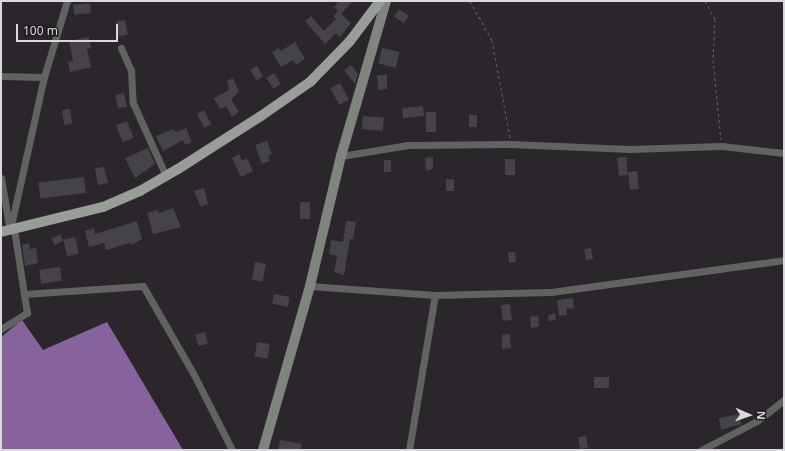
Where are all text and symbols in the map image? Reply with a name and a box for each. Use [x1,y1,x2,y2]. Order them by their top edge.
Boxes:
scale bar [18,16,120,42]
text: 100 m [23,22,58,39]
north arrow [729,395,769,435]
text: N [754,411,769,420]

